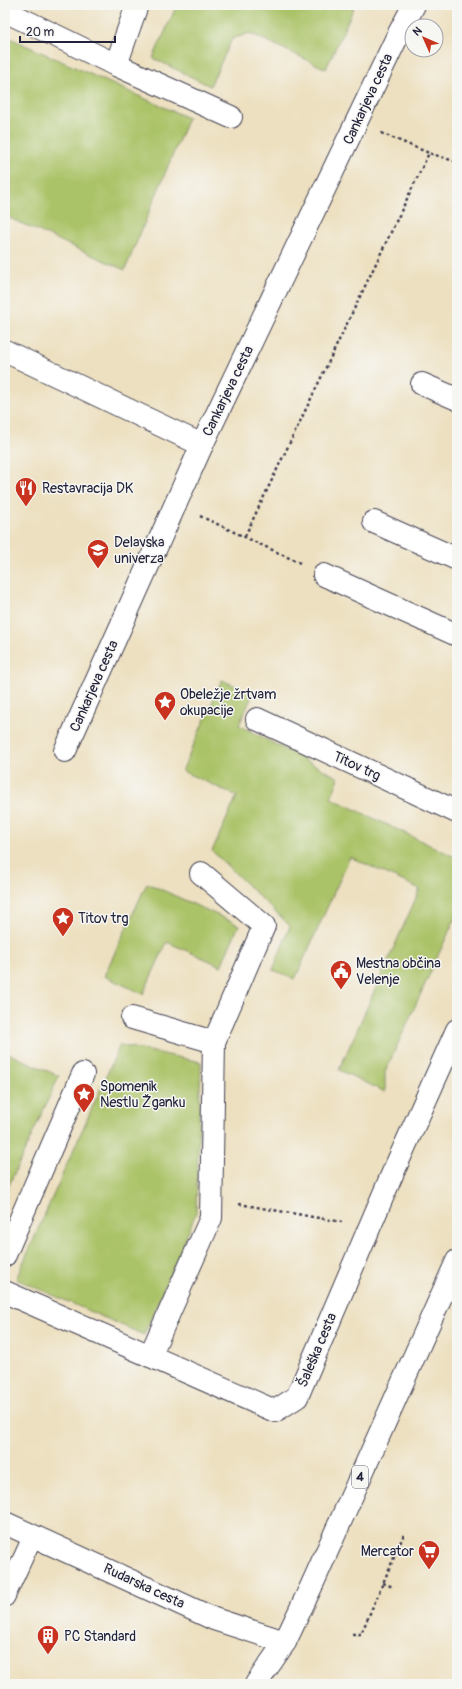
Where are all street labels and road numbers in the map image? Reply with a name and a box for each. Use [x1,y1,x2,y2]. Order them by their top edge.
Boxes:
street label: Cankarjeva cesta [340,51,396,147]
street label: Cankarjeva cesta [199,343,257,439]
street label: Cankarjeva cesta [66,638,122,734]
street label: Titov trg [331,748,383,784]
street label: Šaleška cesta [293,1310,340,1390]
road number: 4 [352,1466,368,1488]
street label: Rudarska cesta [101,1560,187,1612]

